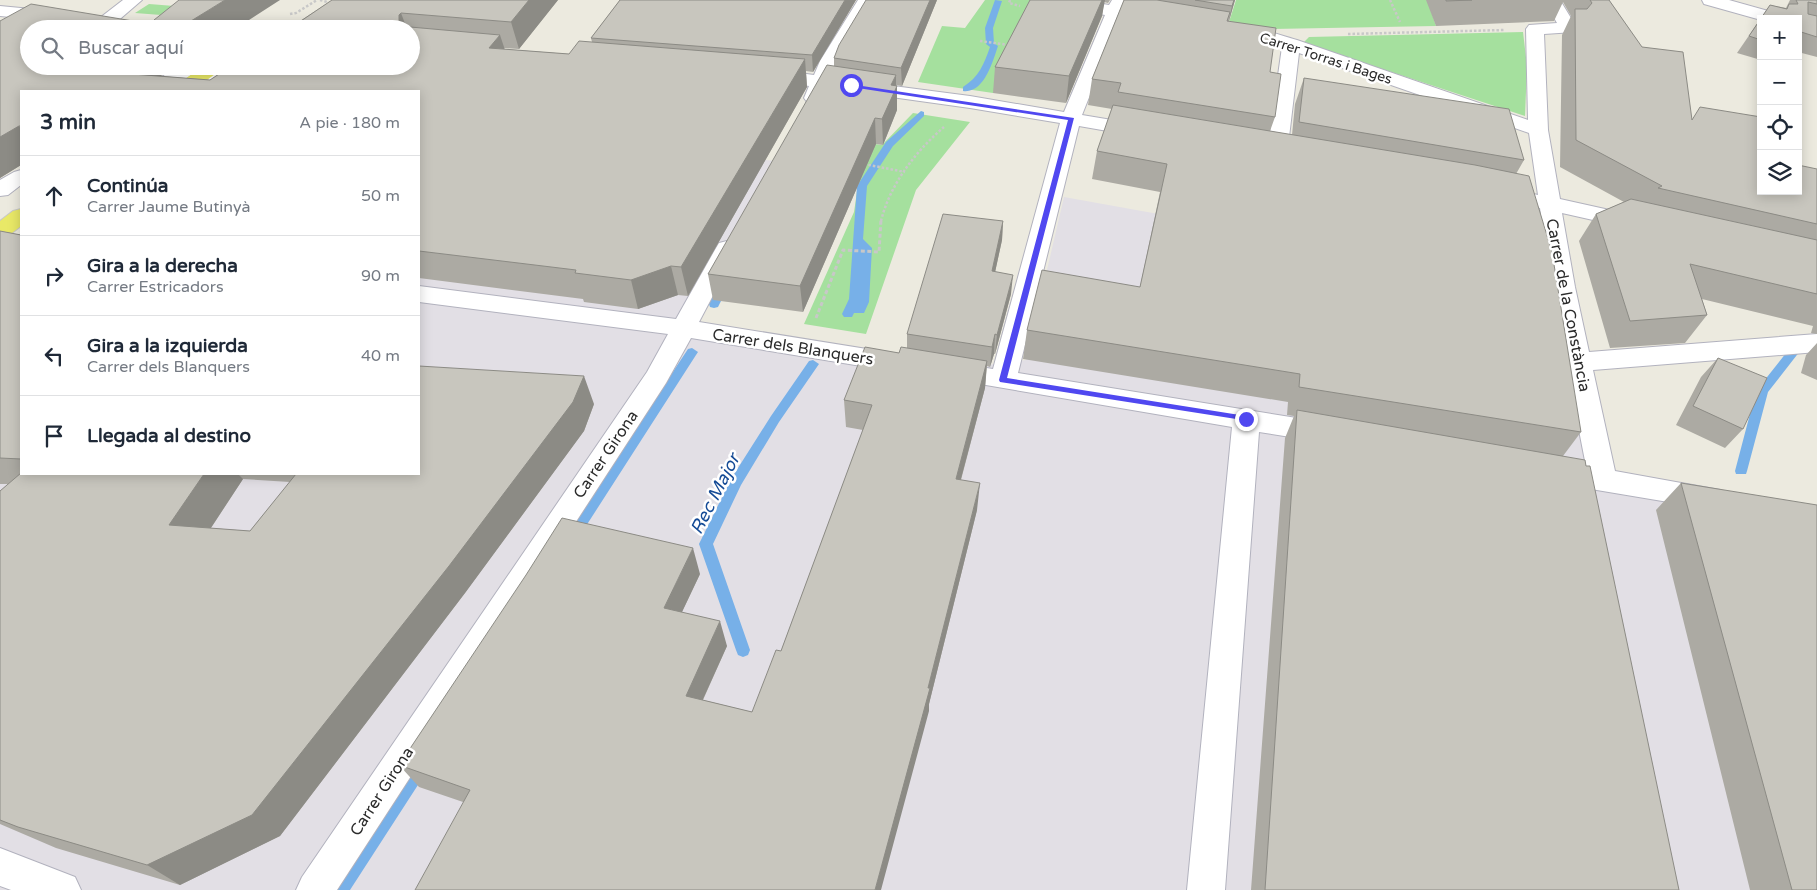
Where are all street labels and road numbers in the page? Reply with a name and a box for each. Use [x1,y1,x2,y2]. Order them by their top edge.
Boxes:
street label: Carrer Torras i Bages [1257,29,1395,88]
street label: Carrer de la Constància [1541,217,1595,394]
street label: Carrer dels Blanquers [711,324,875,370]
street label: Carrer Girona [569,407,643,502]
street label: Carrer Girona [346,743,418,840]

